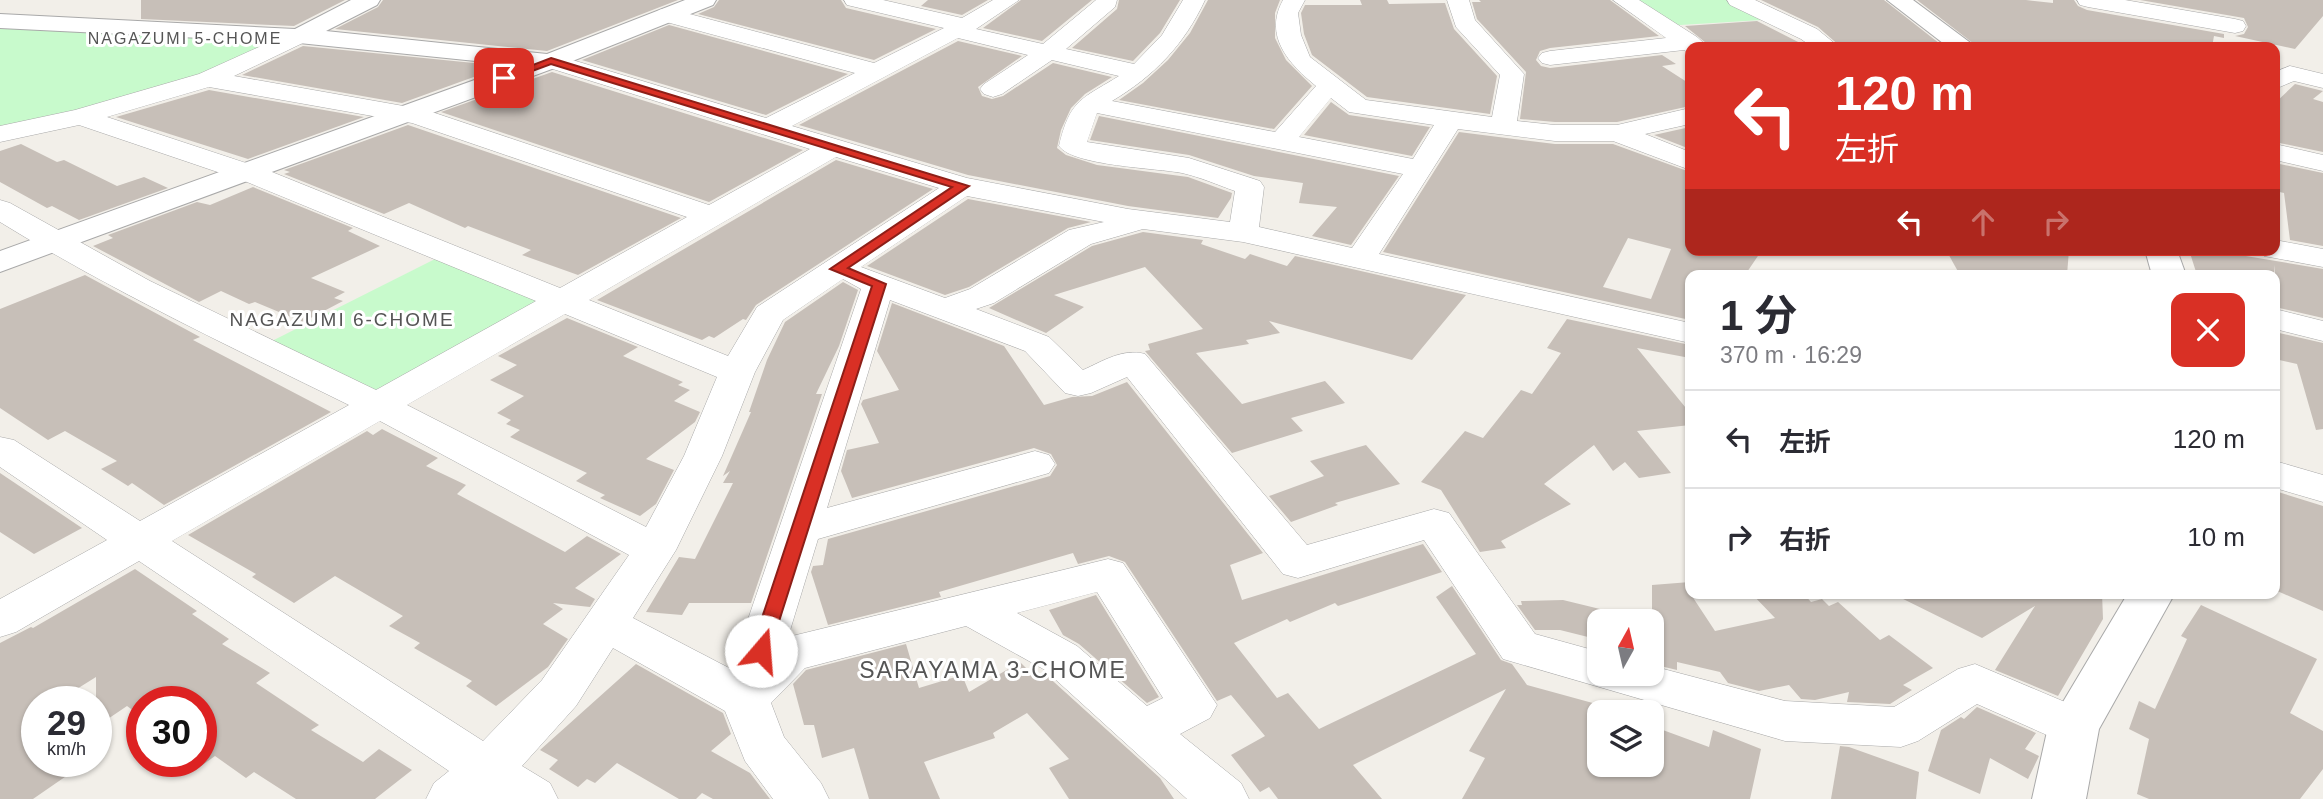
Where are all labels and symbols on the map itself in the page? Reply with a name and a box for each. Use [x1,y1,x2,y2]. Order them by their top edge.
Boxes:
district label: NAGAZUMI 5-CHOME [88,30,282,47]
pin [474,48,534,108]
district label: NAGAZUMI 6-CHOME [229,309,455,330]
north arrow [1587,609,1664,686]
position arrow [724,614,798,688]
district label: SARAYAMA 3-CHOME [859,657,1127,683]
speed limit sign: 30 [126,686,217,777]

